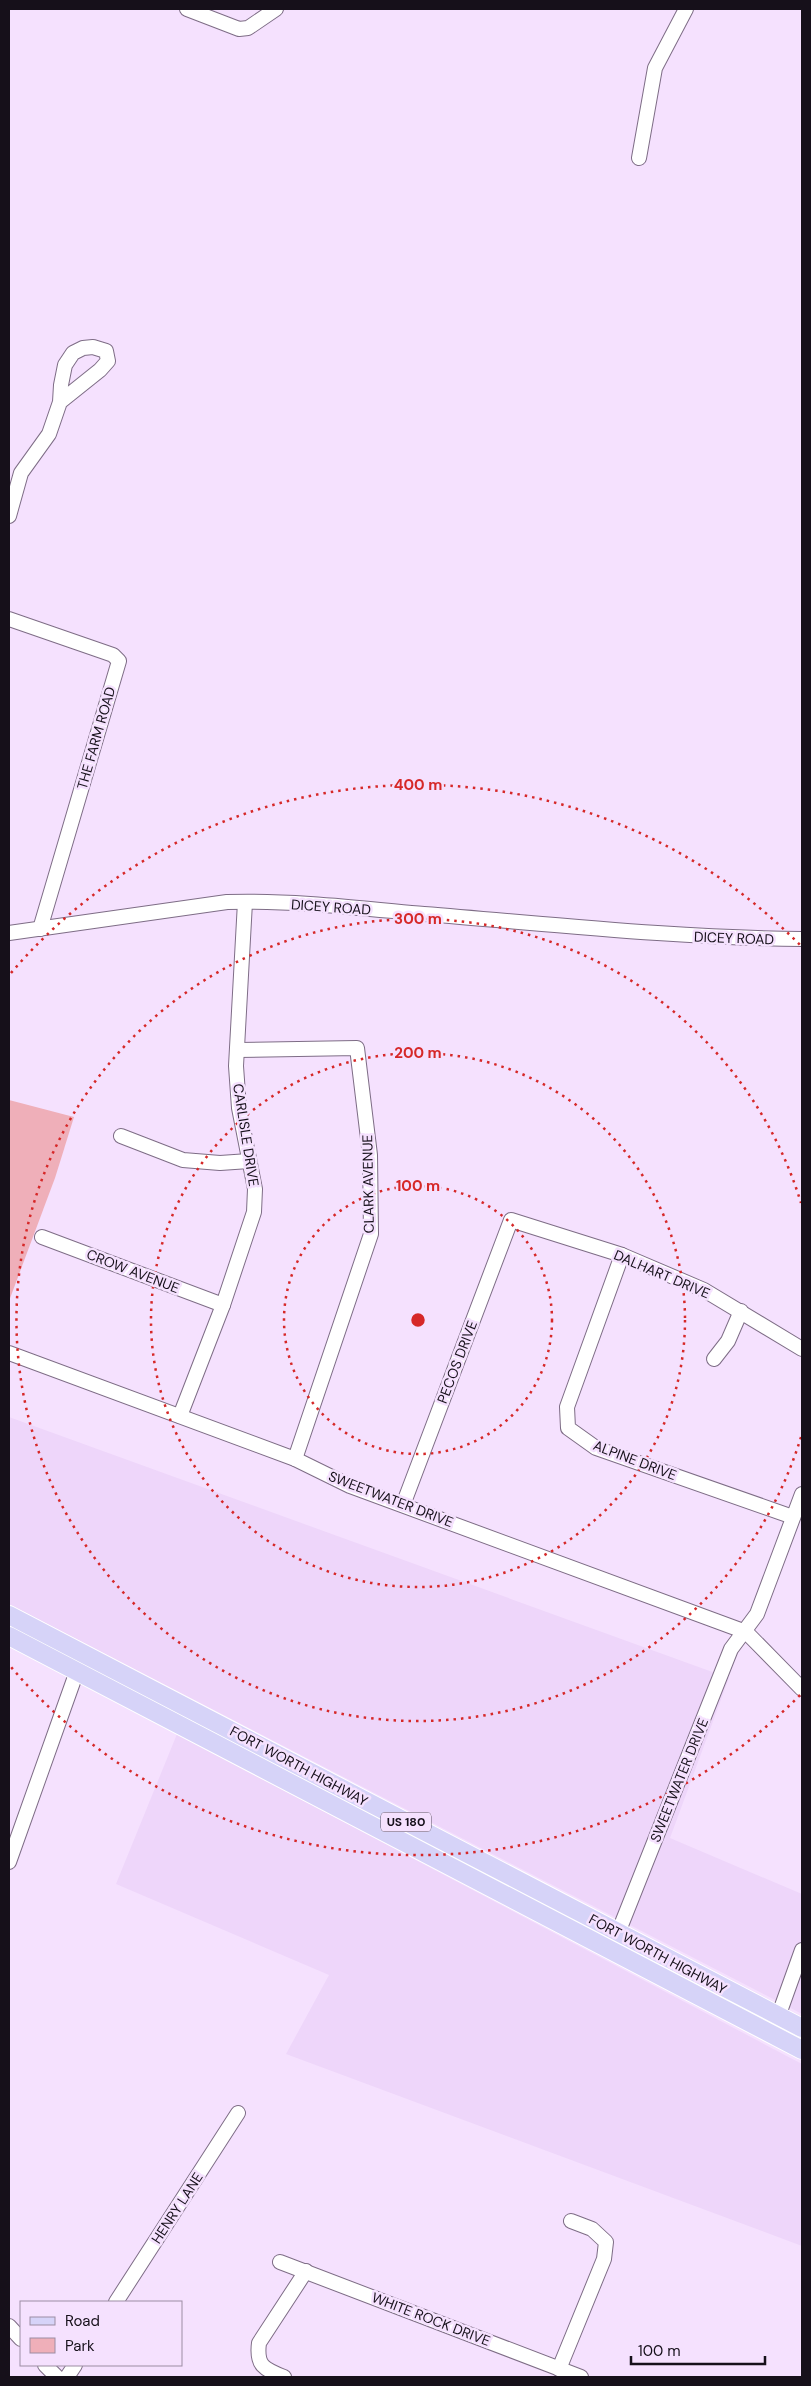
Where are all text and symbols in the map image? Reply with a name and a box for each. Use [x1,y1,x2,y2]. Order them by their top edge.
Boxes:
street label: THE FARM ROAD [73,685,119,791]
text: 400 m [394,775,442,795]
street label: DICEY ROAD [290,895,372,919]
text: 300 m [394,909,442,929]
street label: DICEY ROAD [694,928,774,948]
text: 200 m [394,1043,442,1063]
street label: CARLISLE DRIVE [229,1082,263,1188]
street label: CLARK AVENUE [358,1134,378,1234]
text: 100 m [396,1176,440,1196]
street label: CROW AVENUE [84,1245,182,1297]
street label: DALHART DRIVE [611,1246,713,1302]
centre of rings [409,1311,427,1329]
street label: PECOS DRIVE [433,1318,481,1406]
street label: ALPINE DRIVE [591,1436,679,1484]
street label: SWEETWATER DRIVE [326,1467,456,1531]
street label: SWEETWATER DRIVE [646,1715,712,1845]
street label: FORT WORTH HIGHWAY [227,1722,371,1810]
road number: US 180 [381,1812,431,1831]
street label: FORT WORTH HIGHWAY [586,1910,730,1998]
street label: HENRY LANE [147,2169,207,2247]
street label: WHITE ROCK DRIVE [369,2288,493,2350]
legend [20,2301,182,2366]
text: Road [65,2311,100,2331]
scale bar [631,2334,765,2366]
text: Park [65,2336,95,2356]
text: 100 m [638,2341,681,2361]

